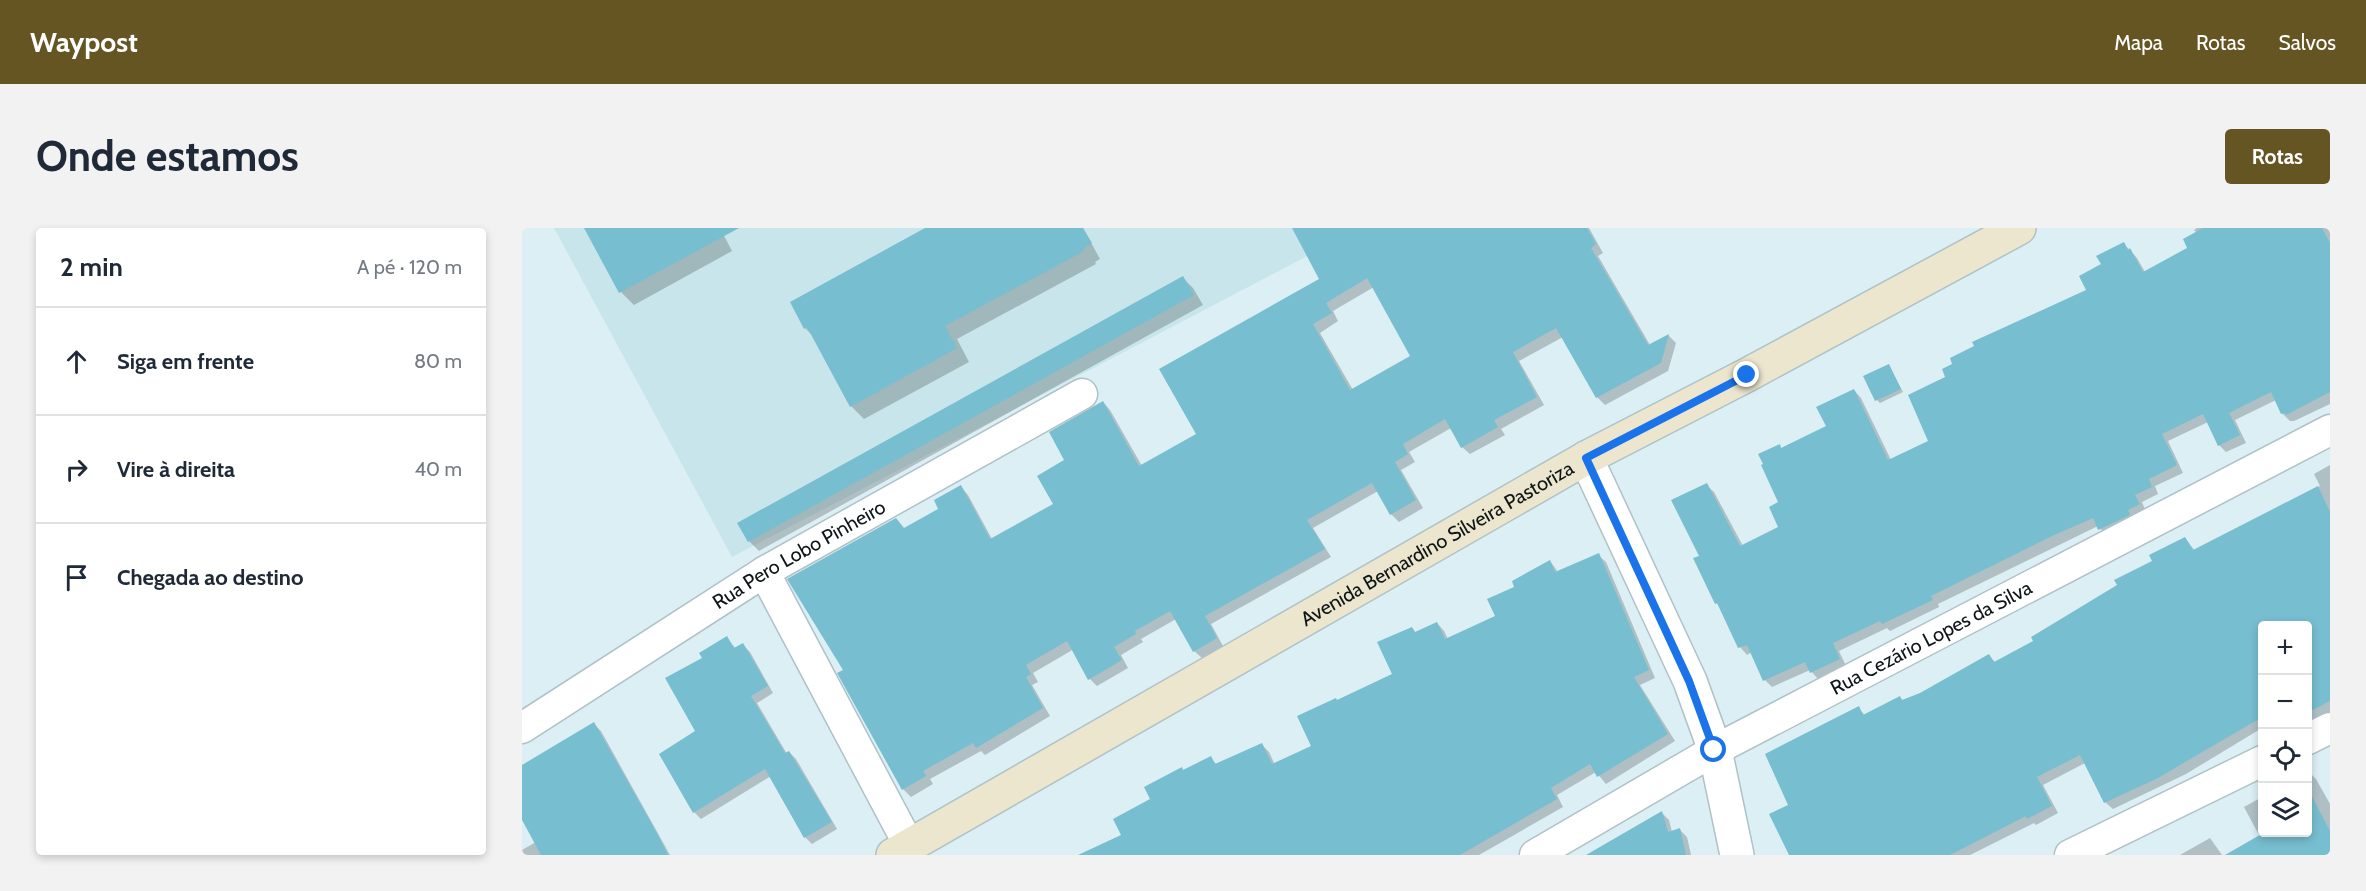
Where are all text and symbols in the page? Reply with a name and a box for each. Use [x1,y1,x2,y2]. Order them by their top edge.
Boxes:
text: Waypost [30,25,138,59]
text: Mapa [2114,30,2163,55]
text: Rotas [2196,30,2245,55]
text: Salvos [2278,30,2336,55]
button: Rotas [2225,129,2330,184]
text: Onde estamos [36,130,299,182]
text: 2 min [60,251,123,283]
text: A pé · 120 m [357,255,462,279]
icon: ahead [60,345,93,378]
text: Siga em frente [117,348,254,375]
text: 80 m [414,349,462,373]
route end [1733,361,1759,387]
icon: right [60,453,93,486]
street label: Avenida Bernardino Silveira Pastoriza [1296,455,1578,631]
text: Vire à direita [117,456,235,483]
text: 40 m [414,457,462,481]
street label: Rua Pero Lobo Pinheiro [708,495,889,614]
icon: arrive [60,561,93,594]
text: Chegada ao destino [117,564,303,591]
street label: Rua Cezário Lopes da Silva [1826,575,2036,700]
map controls [2258,621,2312,837]
button: + [2258,621,2312,675]
button: − [2258,675,2312,729]
button: locate [2258,729,2312,783]
route start [1700,736,1726,762]
button: layers [2258,783,2312,837]

